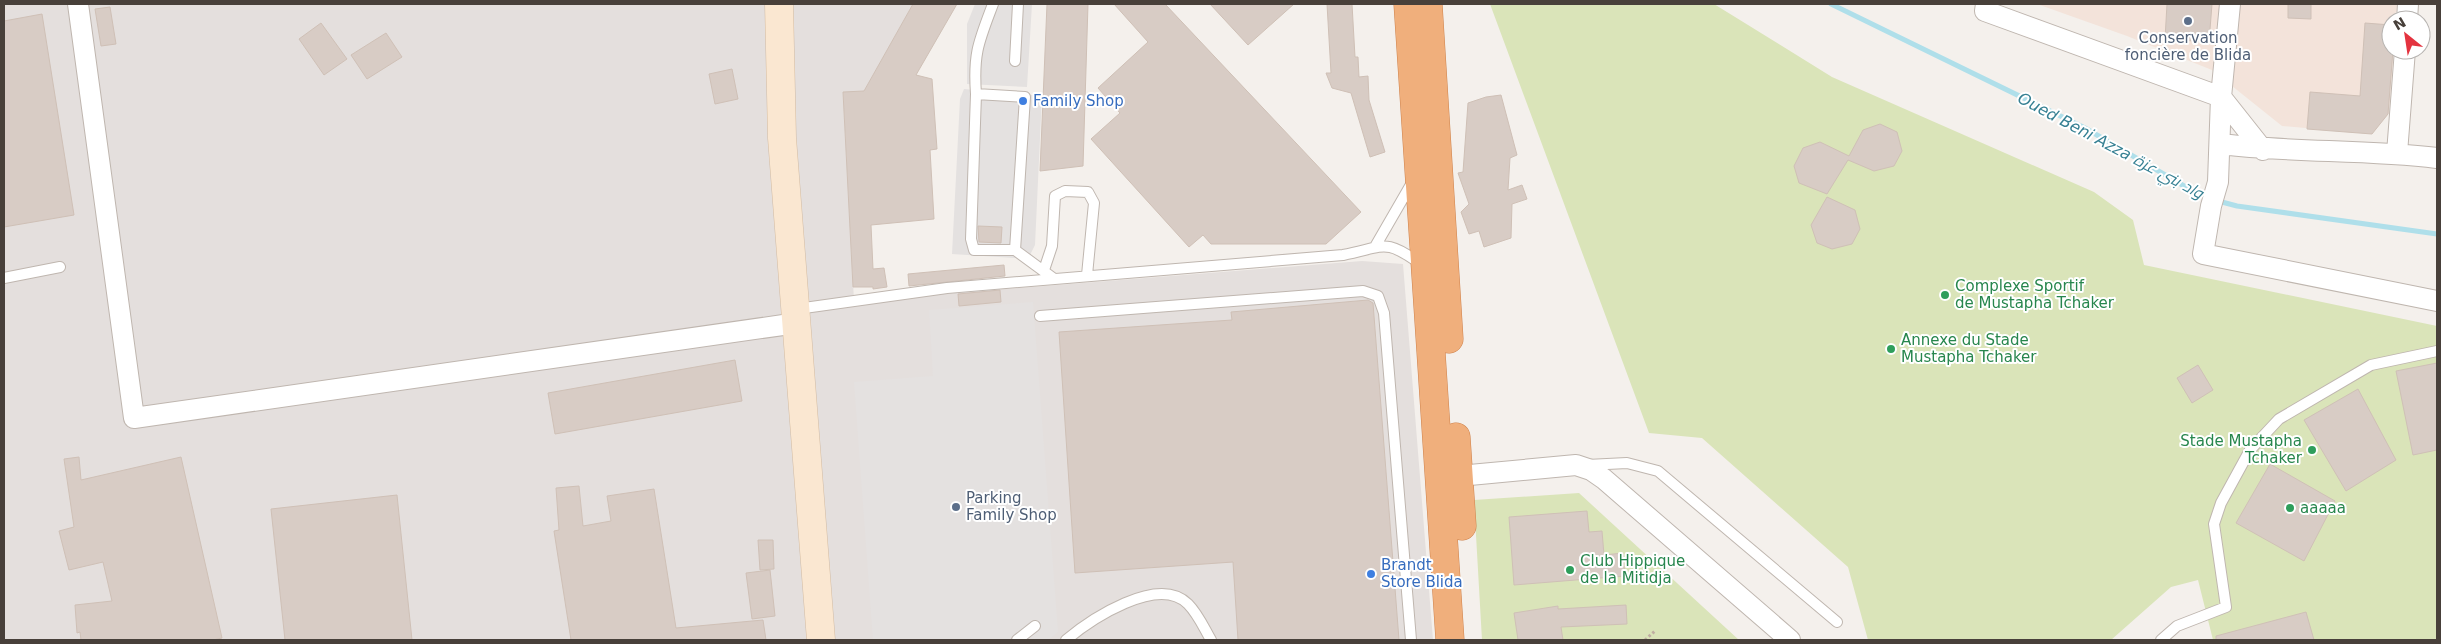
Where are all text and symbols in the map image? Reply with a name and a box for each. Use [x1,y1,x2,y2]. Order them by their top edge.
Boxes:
north arrow [2381,10,2431,60]
text: N [2390,14,2409,34]
marker: Conservation foncière de Blida [2182,15,2194,27]
place label: Conservation foncière de Blida [2125,29,2251,64]
water label: Oued Beni Azza واد بني عزة [2013,88,2208,206]
place label: Family Shop [1033,92,1124,110]
marker: Family Shop [1017,95,1029,107]
place label: Complexe Sportif de Mustapha Tchaker [1955,277,2115,312]
marker: Complexe Sportif de Mustapha Tchaker [1939,289,1951,301]
place label: Annexe du Stade Mustapha Tchaker [1901,331,2037,366]
marker: Annexe du Stade Mustapha Tchaker [1885,343,1897,355]
place label: Stade Mustapha Tchaker [2180,432,2303,467]
marker: Stade Mustapha Tchaker [2306,444,2318,456]
place label: Parking Family Shop [966,489,1057,524]
place label: aaaaa [2300,499,2346,517]
marker: Parking Family Shop [950,501,962,513]
marker: aaaaa [2284,502,2296,514]
place label: Club Hippique de la Mitidja [1580,552,1685,587]
place label: Brandt Store Blida [1381,556,1463,591]
marker: Club Hippique de la Mitidja [1564,564,1576,576]
marker: Brandt Store Blida [1365,568,1377,580]

